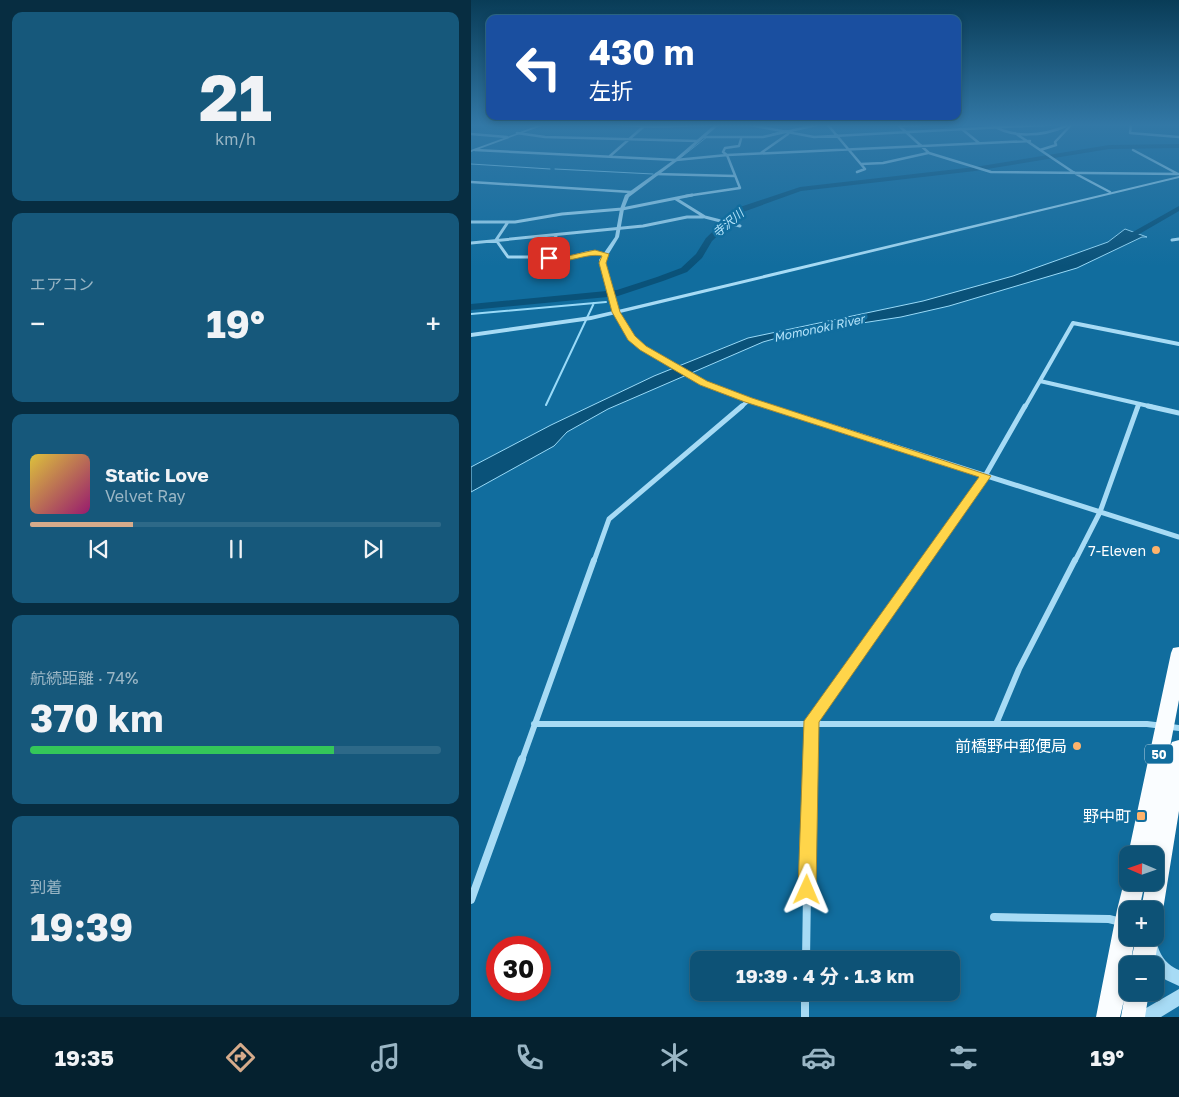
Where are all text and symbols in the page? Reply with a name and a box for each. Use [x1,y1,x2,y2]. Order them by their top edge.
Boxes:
text: 430 m [589,31,694,73]
icon: left [506,35,571,100]
text: 21 [199,57,272,135]
text: 左折 [589,77,633,104]
text: km/h [215,129,256,149]
water label: 寺沢川 [709,204,748,240]
pin [528,237,570,279]
icon: arrive [535,244,563,272]
text: エアコン [30,274,94,294]
text: 19° [206,301,265,346]
text: − [30,307,45,340]
text: + [426,307,441,340]
water label: Momonoki River [772,311,868,345]
text: Static Love [105,463,209,486]
text: Velvet Ray [105,486,186,506]
icon: previous [85,535,113,563]
icon: pause [222,535,250,563]
icon: next [359,535,387,563]
place label: 7-Eleven [1088,542,1146,559]
marker: 7-Eleven [1150,544,1162,556]
text: 航続距離 · 74% [30,668,138,688]
text: 370 km [30,695,163,740]
place label: 前橋野中郵便局 [955,736,1067,756]
marker: 前橋野中郵便局 [1071,740,1083,752]
road number: 50 [1145,744,1173,764]
place label: 野中町 [1083,806,1131,826]
marker: 野中町 [1135,810,1147,822]
north arrow [1119,846,1163,891]
map controls [1119,846,1164,1001]
position arrow [780,863,832,915]
text: 到着 [30,877,62,897]
button: + [1119,901,1164,946]
text: 19:39 [30,904,133,949]
speed limit sign: 30 [486,936,551,1001]
button: − [1119,956,1164,1001]
text: 19:39 · 4 分 · 1.3 km [736,964,914,987]
icon: directions [223,1040,258,1075]
icon: music [368,1040,403,1075]
icon: phone [512,1040,547,1075]
icon: climate [657,1040,692,1075]
icon: car [801,1040,836,1075]
icon: filters [946,1040,981,1075]
text: 19:35 [55,1044,114,1071]
text: 19° [1090,1044,1124,1071]

